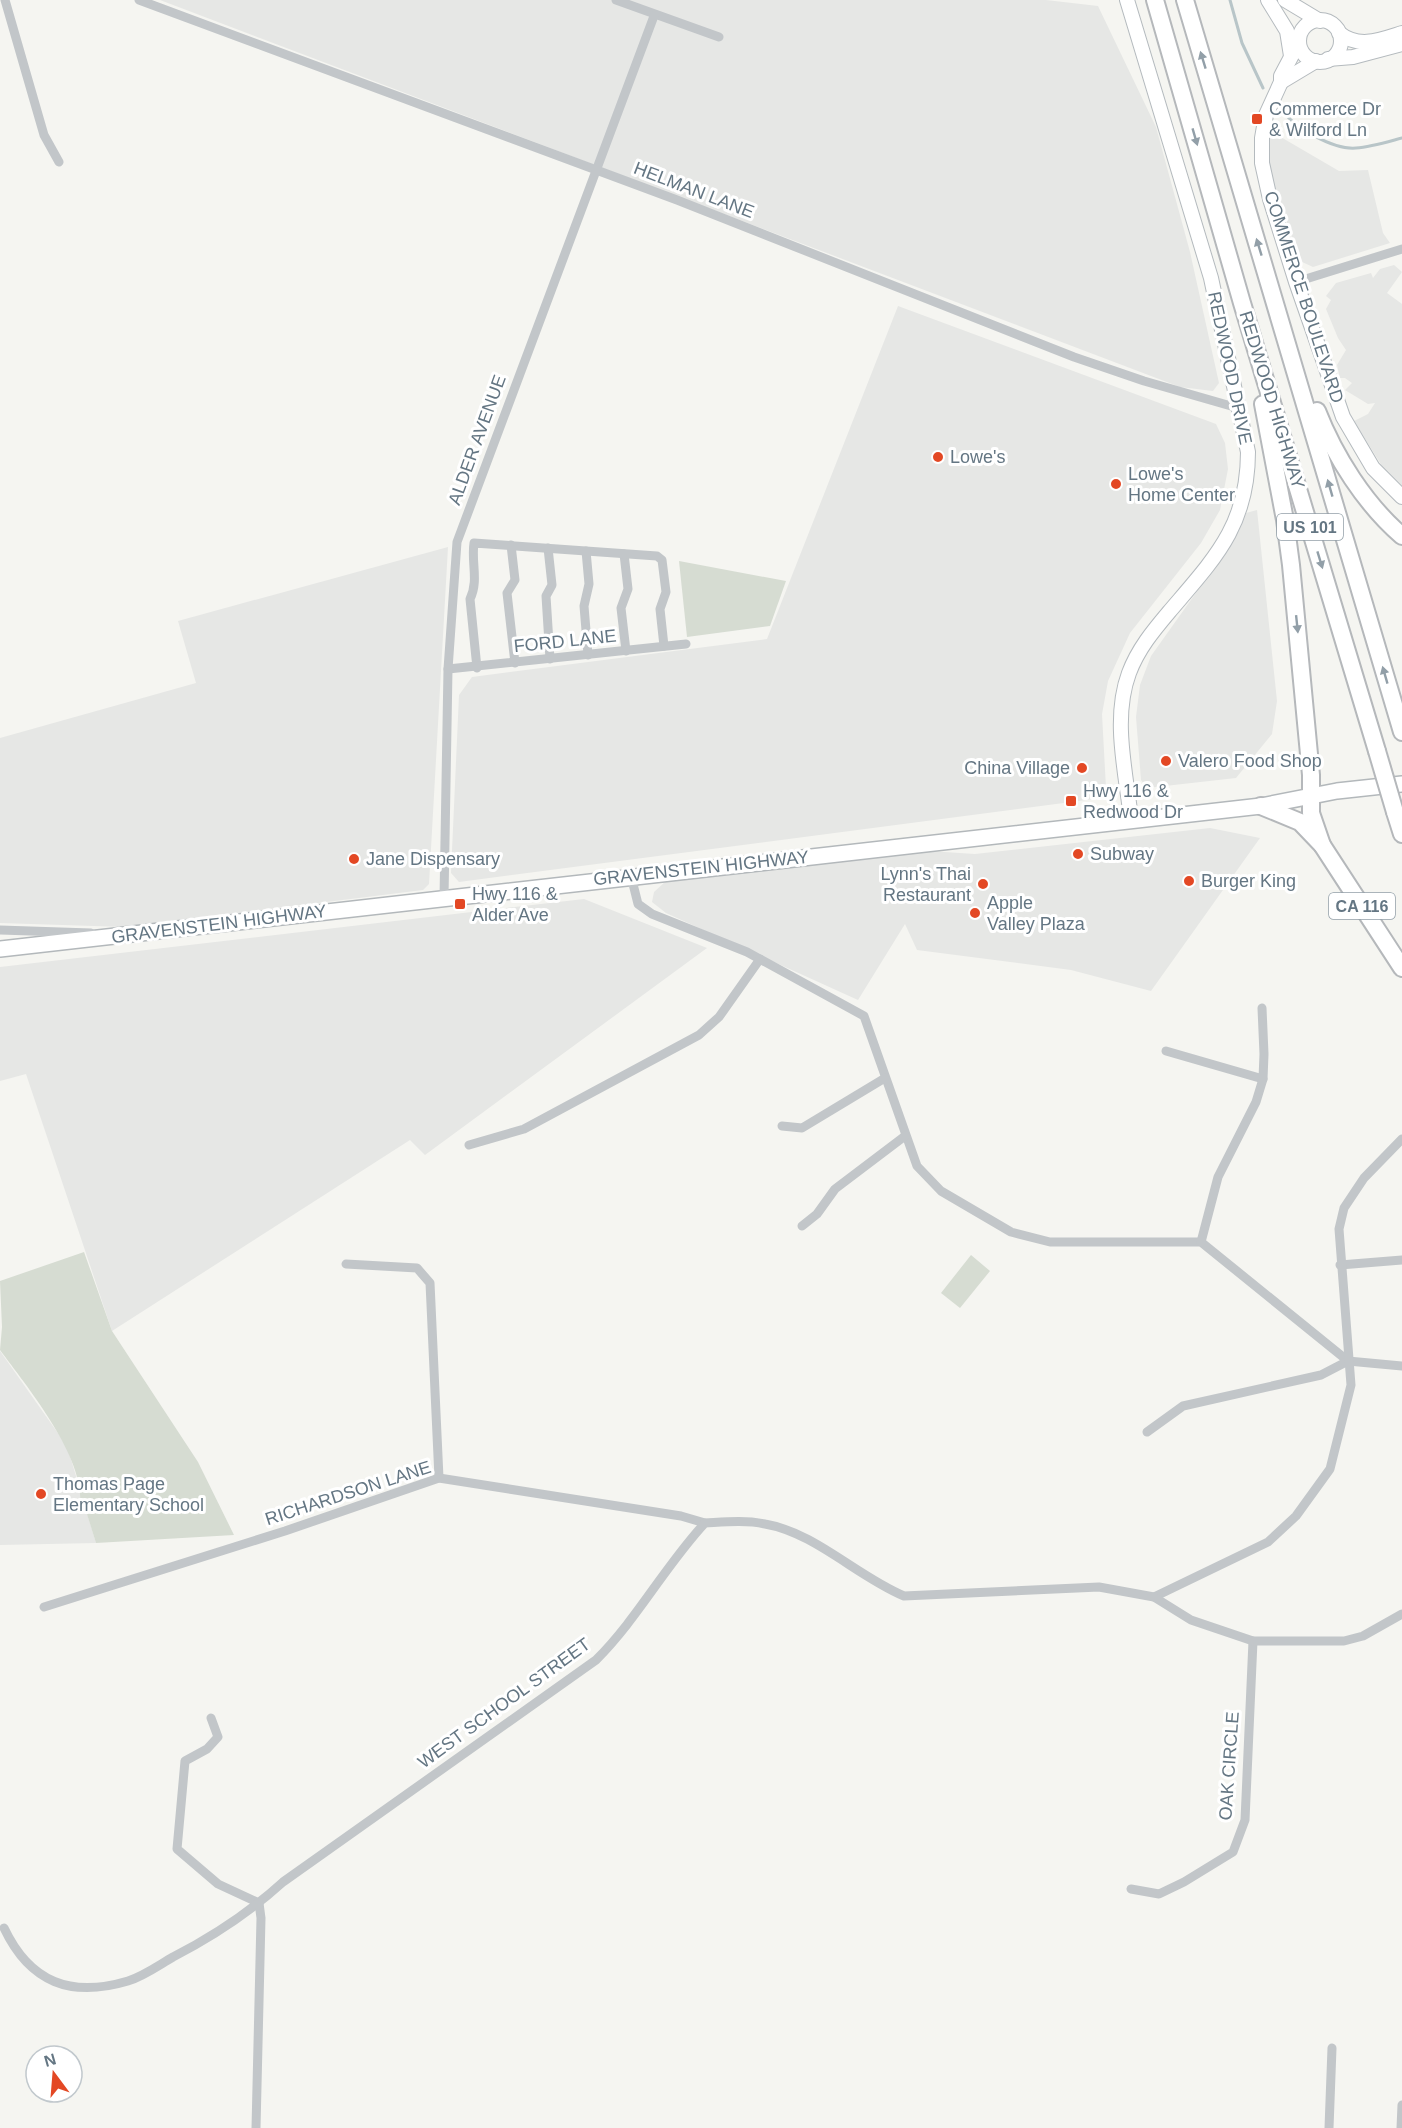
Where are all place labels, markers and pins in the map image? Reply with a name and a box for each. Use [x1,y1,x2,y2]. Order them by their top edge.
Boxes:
place label: Commerce Dr & Wilford Ln [1269,99,1381,140]
marker: Commerce Dr & Wilford Ln [1250,112,1264,126]
place label: Lowe's [950,447,1005,467]
marker: Lowe's [931,450,945,464]
place label: Lowe's Home Center [1128,464,1235,505]
marker: Lowe's Home Center [1109,477,1123,491]
place label: Valero Food Shop [1178,751,1322,771]
marker: Valero Food Shop [1159,754,1173,768]
place label: China Village [964,758,1070,778]
marker: China Village [1075,761,1089,775]
place label: Hwy 116 & Redwood Dr [1083,781,1183,822]
marker: Hwy 116 & Redwood Dr [1064,794,1078,808]
place label: Subway [1090,844,1154,864]
marker: Subway [1071,847,1085,861]
place label: Jane Dispensary [366,849,500,869]
marker: Jane Dispensary [347,852,361,866]
place label: Lynn's Thai Restaurant [881,864,971,905]
place label: Burger King [1201,871,1296,891]
marker: Burger King [1182,874,1196,888]
marker: Lynn's Thai Restaurant [976,877,990,891]
place label: Hwy 116 & Alder Ave [472,884,558,925]
place label: Apple Valley Plaza [987,893,1086,934]
marker: Hwy 116 & Alder Ave [453,897,467,911]
marker: Apple Valley Plaza [968,906,982,920]
place label: Thomas Page Elementary School [53,1474,204,1515]
marker: Thomas Page Elementary School [34,1487,48,1501]

